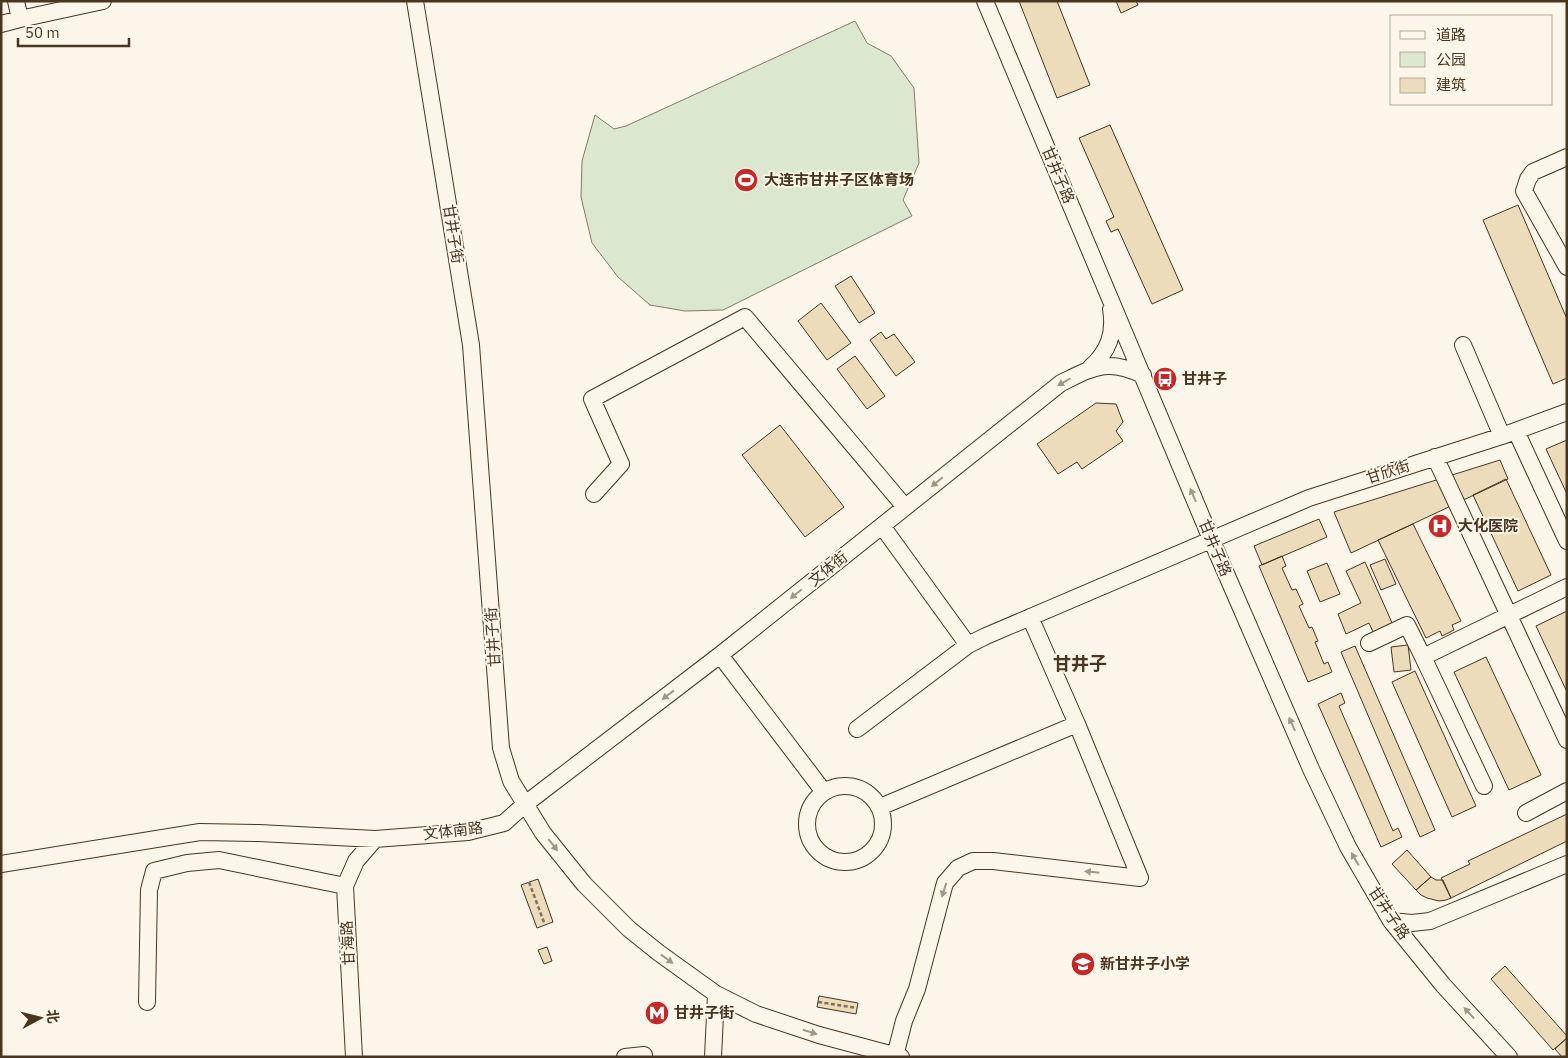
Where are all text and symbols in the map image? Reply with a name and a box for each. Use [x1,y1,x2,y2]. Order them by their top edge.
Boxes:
scale bar [18,15,129,47]
legend [1390,15,1553,105]
text: 50 m [25,23,60,42]
text: 道路 [1436,25,1466,44]
text: 公园 [1436,50,1466,69]
text: 建筑 [1436,75,1466,94]
street label: 甘井子路 [1038,143,1079,206]
sports icon: 大连市甘井子区体育场 [733,167,759,193]
place label: 大连市甘井子区体育场 [764,170,914,189]
street label: 甘井子街 [439,203,468,265]
bus stop icon: 甘井子 [1152,366,1178,392]
place label: 甘井子 [1182,369,1227,388]
one-way arrow [1057,378,1072,386]
street label: 甘欣街 [1364,456,1412,488]
one-way arrow [930,477,943,488]
one-way arrow [1188,488,1196,502]
hospital icon: 大化医院 [1427,513,1453,539]
street label: 甘井子路 [1195,516,1236,579]
place label: 大化医院 [1458,516,1518,535]
street label: 文体街 [804,547,851,590]
one-way arrow [790,589,803,600]
street label: 甘井子街 [481,606,504,668]
district label: 甘井子 [1053,652,1107,675]
one-way arrow [661,690,675,700]
one-way arrow [1288,717,1296,731]
street label: 文体南路 [422,817,484,844]
one-way arrow [547,838,558,851]
one-way arrow [1351,853,1360,866]
one-way arrow [1084,868,1100,876]
one-way arrow [939,882,947,897]
street label: 甘井子路 [1365,883,1414,943]
street label: 甘海路 [337,920,358,966]
school or university icon: 新甘井子小学 [1070,951,1096,977]
one-way arrow [660,954,673,965]
place label: 新甘井子小学 [1100,954,1190,973]
north arrow [15,993,65,1043]
metro station icon: 甘井子街 [644,1000,670,1026]
place label: 甘井子街 [674,1003,734,1022]
one-way arrow [1463,1007,1475,1019]
text: 北 [43,1008,63,1024]
one-way arrow [803,1029,818,1037]

